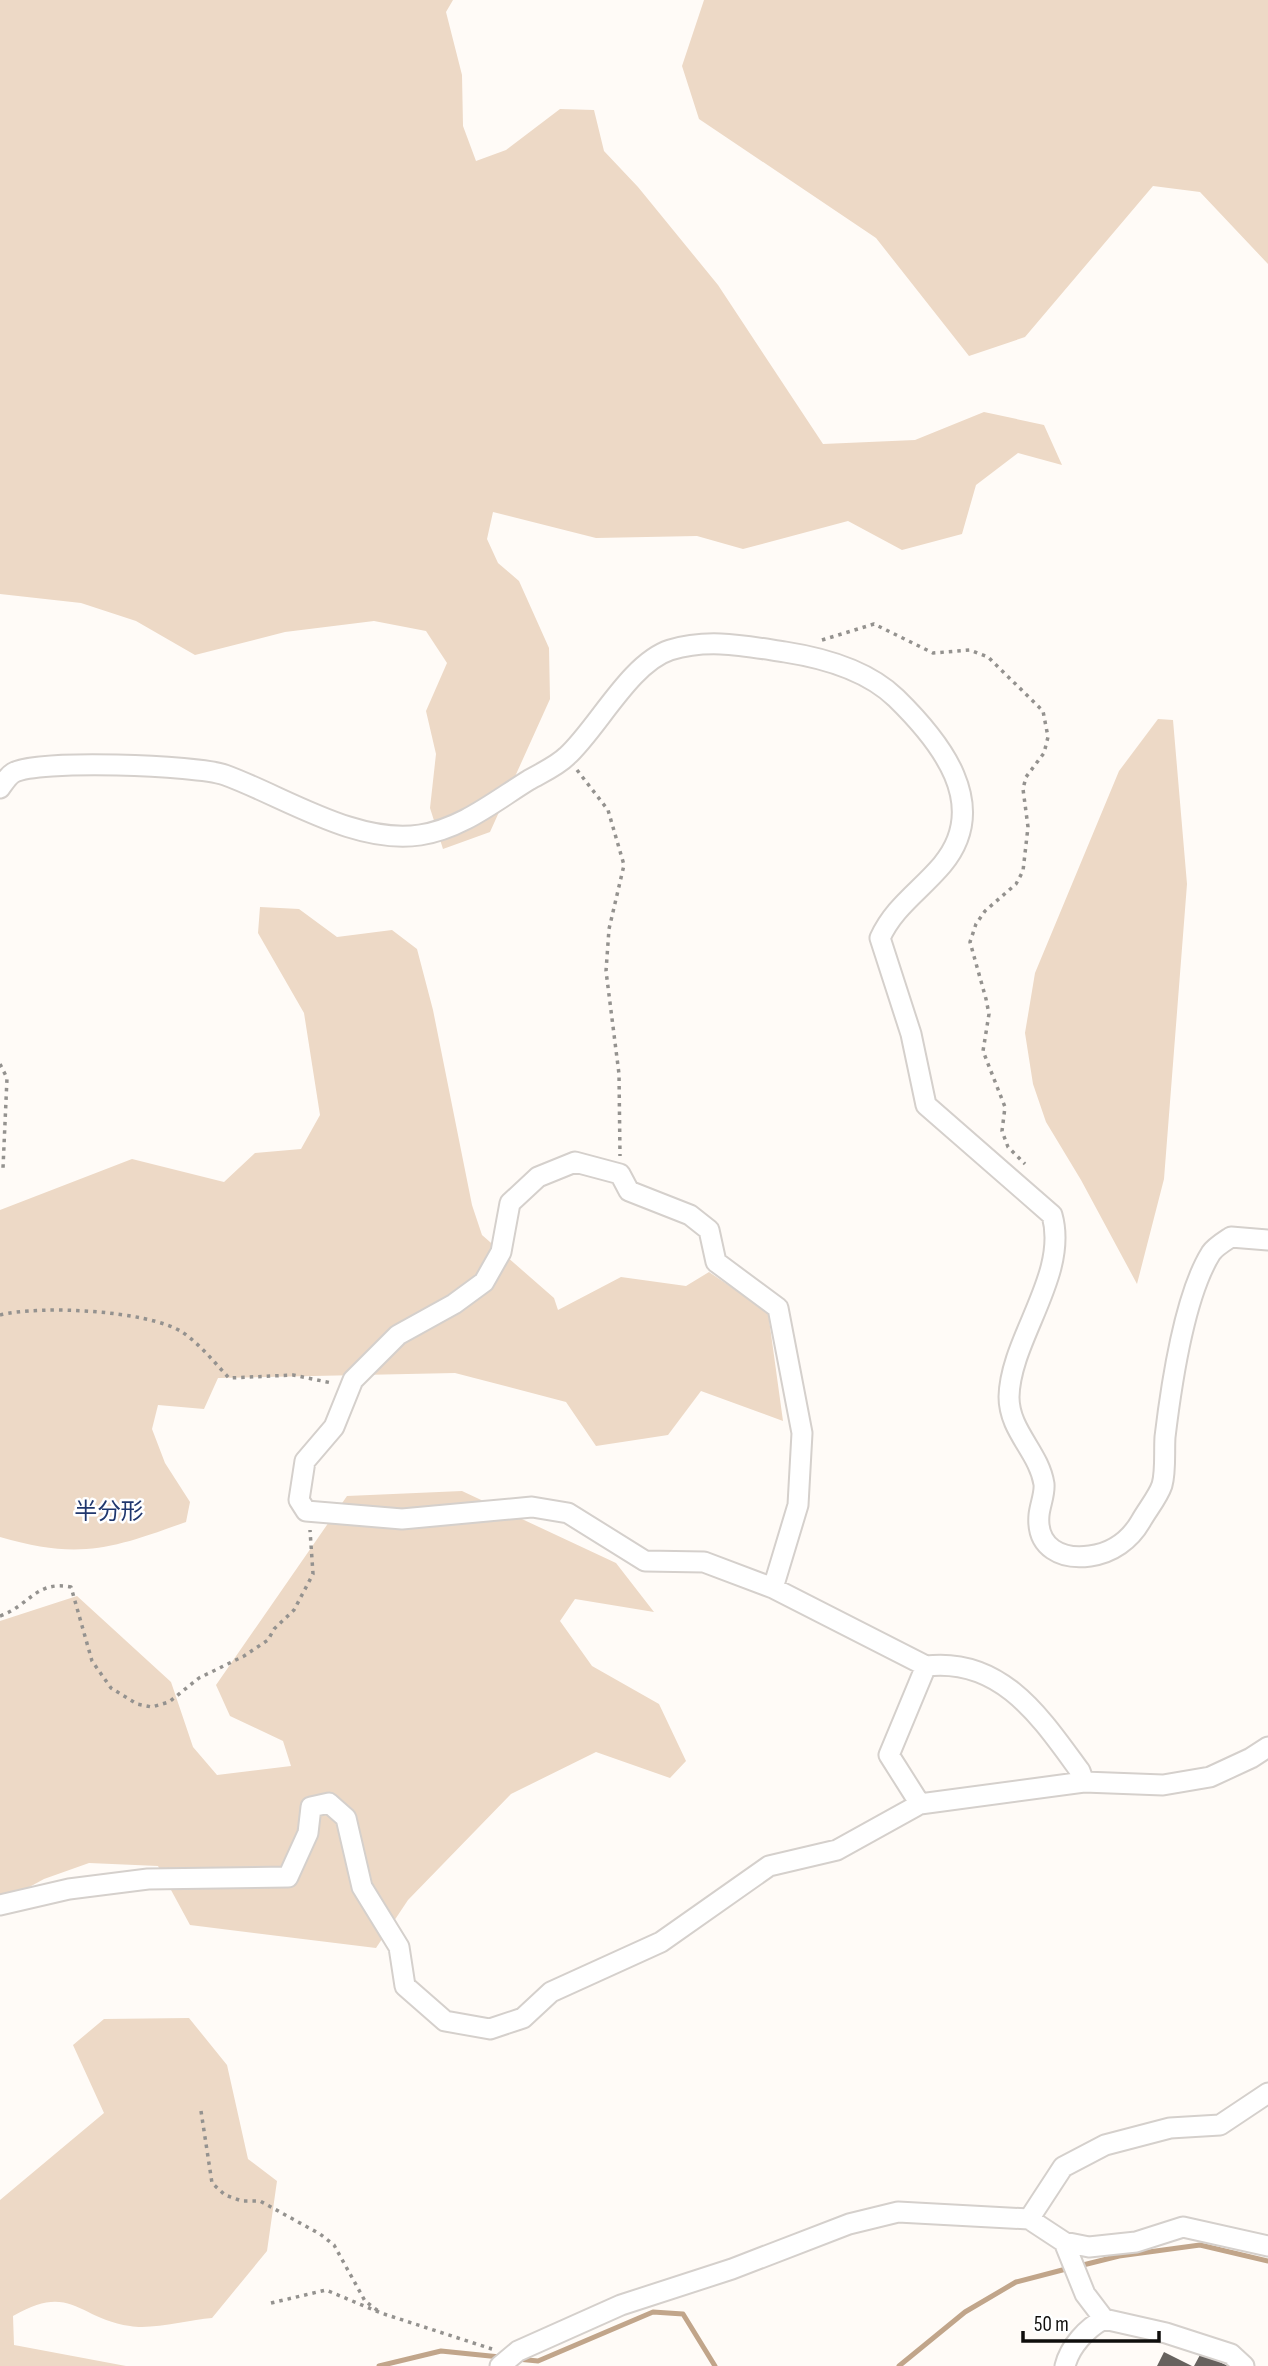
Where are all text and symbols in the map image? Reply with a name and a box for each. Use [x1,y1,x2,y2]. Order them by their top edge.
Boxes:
district label: 半分形 [75,1498,144,1526]
scale bar [1023,2300,1160,2344]
text: 50 m [1034,2312,1069,2337]

